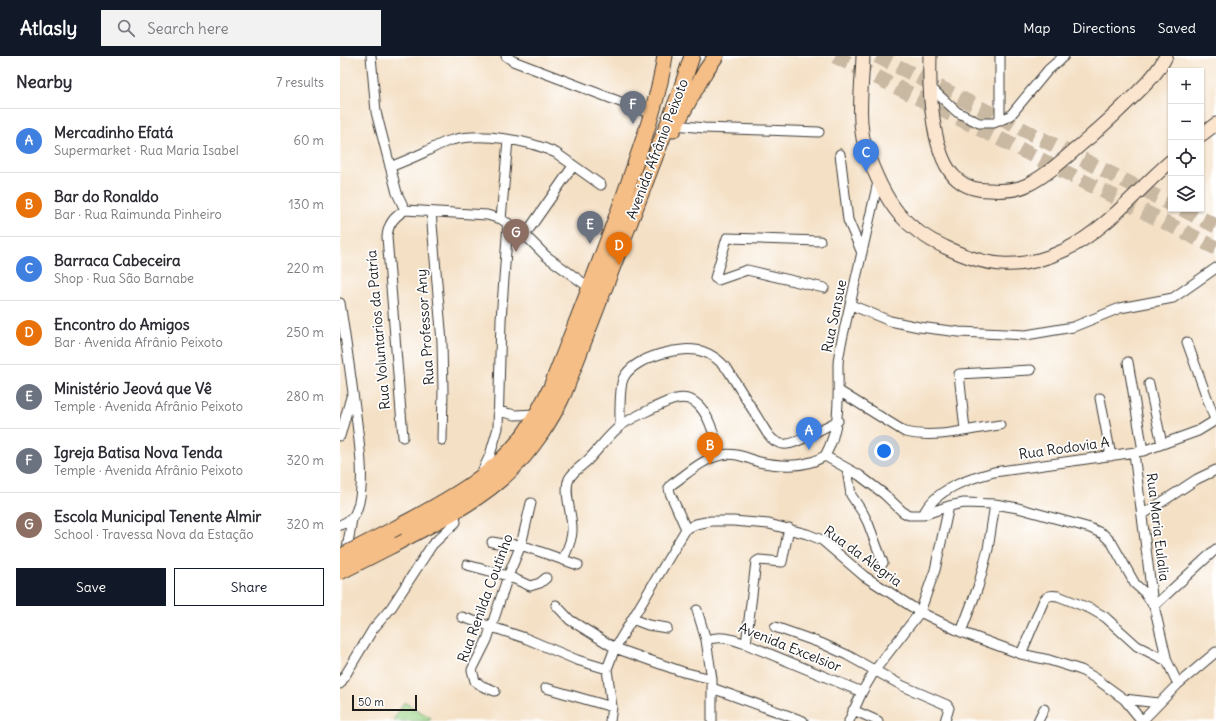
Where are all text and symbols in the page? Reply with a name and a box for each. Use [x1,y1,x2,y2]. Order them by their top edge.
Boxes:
search box [101,10,381,46]
text: Atlasly [20,16,77,40]
icon: search [115,17,137,39]
text: Search here [147,19,229,38]
text: Map [1023,19,1050,37]
text: Directions [1072,19,1136,37]
text: Saved [1158,19,1196,37]
map controls [1168,68,1204,212]
button: + [1168,68,1204,104]
text: Nearby [16,71,72,93]
text: 7 results [276,74,324,91]
street label: Avenida Afrânio Peixoto [622,76,692,222]
pin: F [620,91,646,124]
button: − [1168,104,1204,140]
text: Mercadinho Efatá [54,123,173,142]
text: A [25,132,33,149]
text: 60 m [293,132,324,149]
pin: C [853,139,879,172]
button: locate [1168,140,1204,176]
text: Supermarket · Rua Maria Isabel [54,142,239,159]
button: layers [1168,176,1204,212]
text: Bar do Ronaldo [54,187,159,206]
text: B [25,196,33,213]
text: 130 m [288,196,324,213]
text: Bar · Rua Raimunda Pinheiro [54,206,222,223]
pin: E [577,211,603,244]
pin: G [503,219,529,252]
pin: D [606,232,632,265]
street label: Rua Voluntarios da Patría [362,250,394,410]
text: Barraca Cabeceira [54,251,181,270]
text: C [25,260,33,277]
text: 220 m [287,260,324,277]
street label: Rua Professor Any [412,268,438,386]
text: Shop · Rua São Barnabe [54,270,194,287]
street label: Rua Sansue [817,278,851,354]
text: Encontro do Amigos [54,315,190,334]
text: D [24,324,34,341]
text: 250 m [286,324,324,341]
text: Bar · Avenida Afrânio Peixoto [54,334,223,351]
text: Ministério Jeová que Vê [54,379,212,398]
text: E [25,388,33,405]
text: 280 m [286,388,324,405]
text: Temple · Avenida Afrânio Peixoto [54,398,243,415]
pin: A [796,417,822,450]
pin: B [697,432,723,465]
street label: Rua Rodovia A [1018,433,1110,463]
your location [874,441,894,461]
text: Igreja Batisa Nova Tenda [54,443,223,462]
text: F [25,452,33,469]
text: 320 m [286,452,324,469]
text: Temple · Avenida Afrânio Peixoto [54,462,243,479]
street label: Rua Maria Eulalia [1142,472,1174,582]
text: Escola Municipal Tenente Almir [54,507,261,526]
text: G [24,516,34,533]
text: 320 m [286,516,324,533]
street label: Rua da Alegria [820,522,906,590]
text: School · Travessa Nova da Estação [54,526,254,543]
street label: Rua Renilda Coutinho [453,531,517,665]
button: Save [16,568,166,606]
button: Share [174,568,324,606]
street label: Avenida Excelsior [736,618,844,676]
scale bar [352,693,417,712]
text: 50 m [358,695,384,709]

